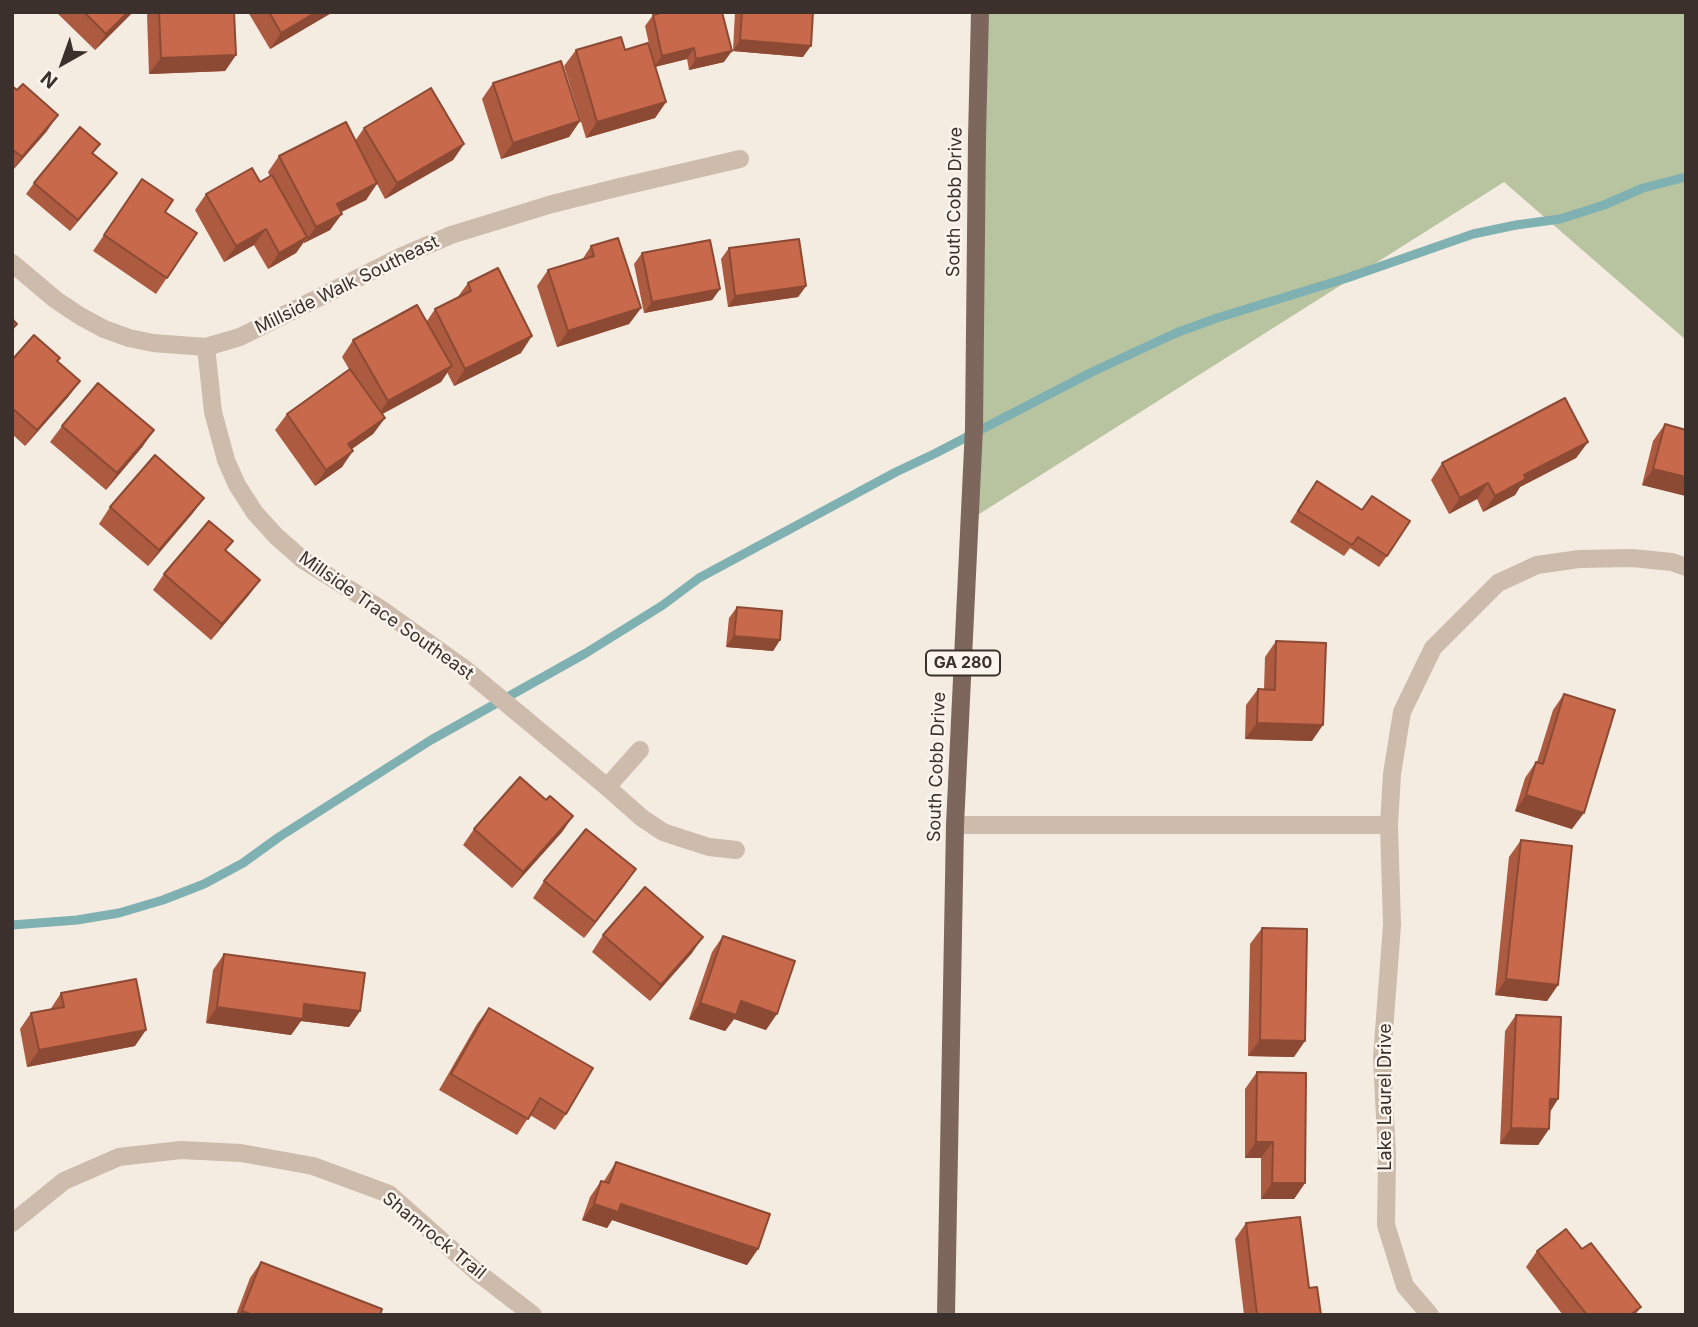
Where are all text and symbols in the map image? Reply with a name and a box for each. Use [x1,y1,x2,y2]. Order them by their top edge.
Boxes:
north arrow [28,28,98,98]
text: N [36,66,62,93]
street label: South Cobb Drive [943,127,967,277]
street label: Millside Walk Southeast [252,231,442,339]
street label: Millside Trace Southeast [294,547,478,685]
road number: GA 280 [926,650,1000,676]
street label: South Cobb Drive [924,692,950,842]
street label: Lake Laurel Drive [1375,1023,1397,1171]
street label: Shamrock Trail [378,1188,490,1284]

